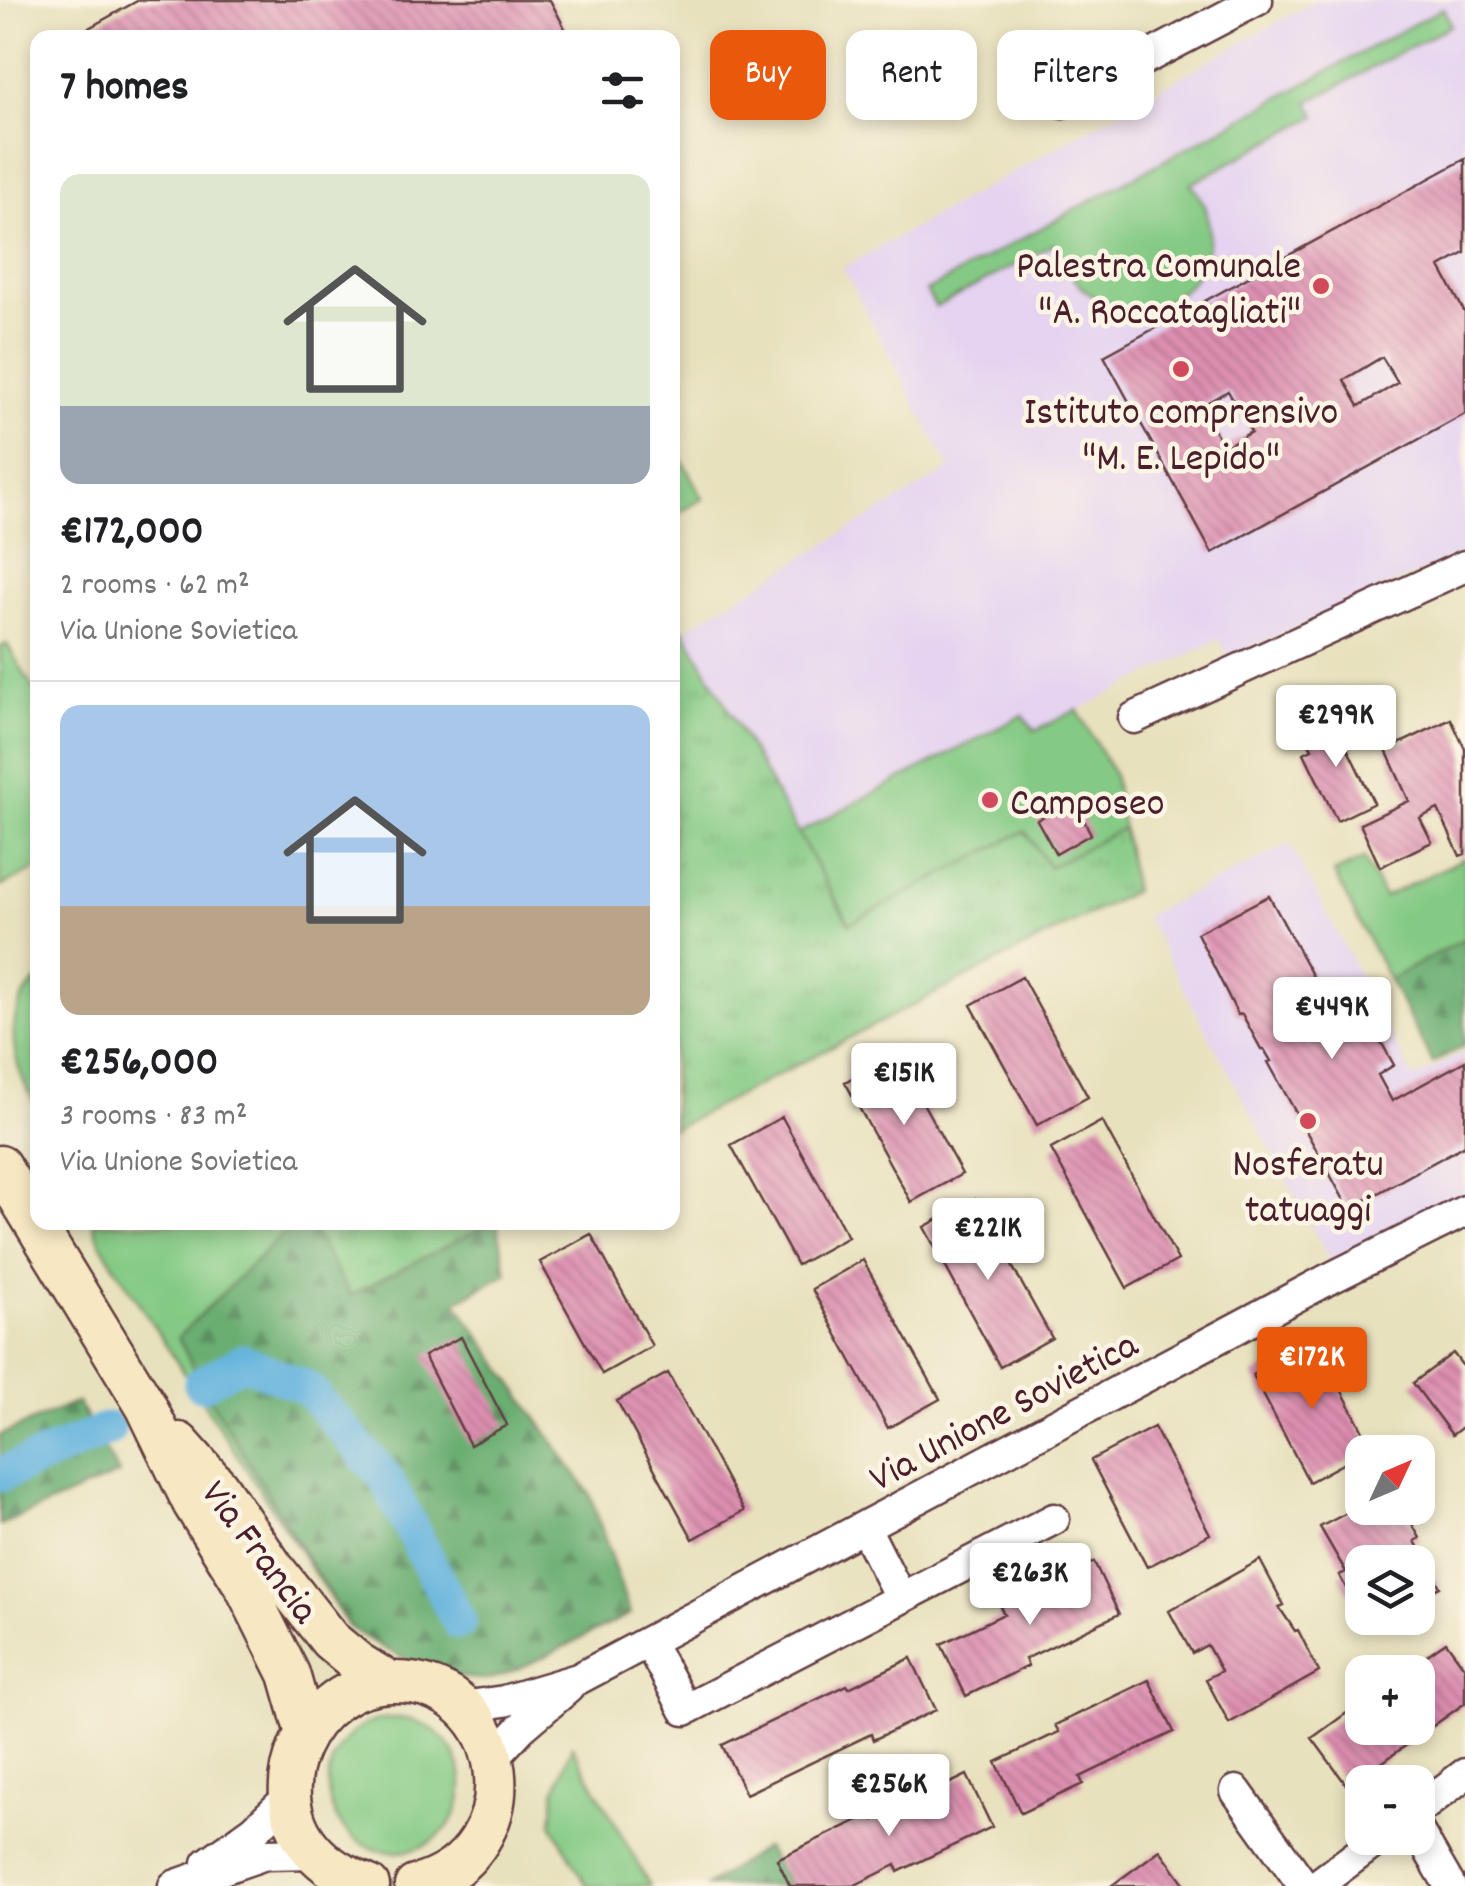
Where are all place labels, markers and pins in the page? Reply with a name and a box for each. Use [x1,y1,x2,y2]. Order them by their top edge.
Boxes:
place label: Palestra Comunale "A. Roccatagliati" [1016,241,1301,344]
marker: Palestra Comunale "A. Roccatagliati" [1310,275,1332,297]
marker: Istituto comprensivo "M. E. Lepido" [1170,358,1192,380]
place label: Istituto comprensivo "M. E. Lepido" [1024,387,1338,490]
pin: €299K [1266,685,1406,770]
place label: Camposeo [1010,778,1164,835]
marker: Camposeo [979,789,1001,811]
pin: €449K [1262,977,1402,1062]
pin: €151K [834,1043,974,1128]
marker: Nosferatu tatuaggi [1297,1110,1319,1132]
place label: Nosferatu tatuaggi [1232,1139,1384,1242]
pin: €221K [918,1198,1058,1283]
pin: €172K [1242,1327,1382,1412]
pin: €263K [960,1543,1100,1628]
pin: €256K [819,1754,959,1839]

